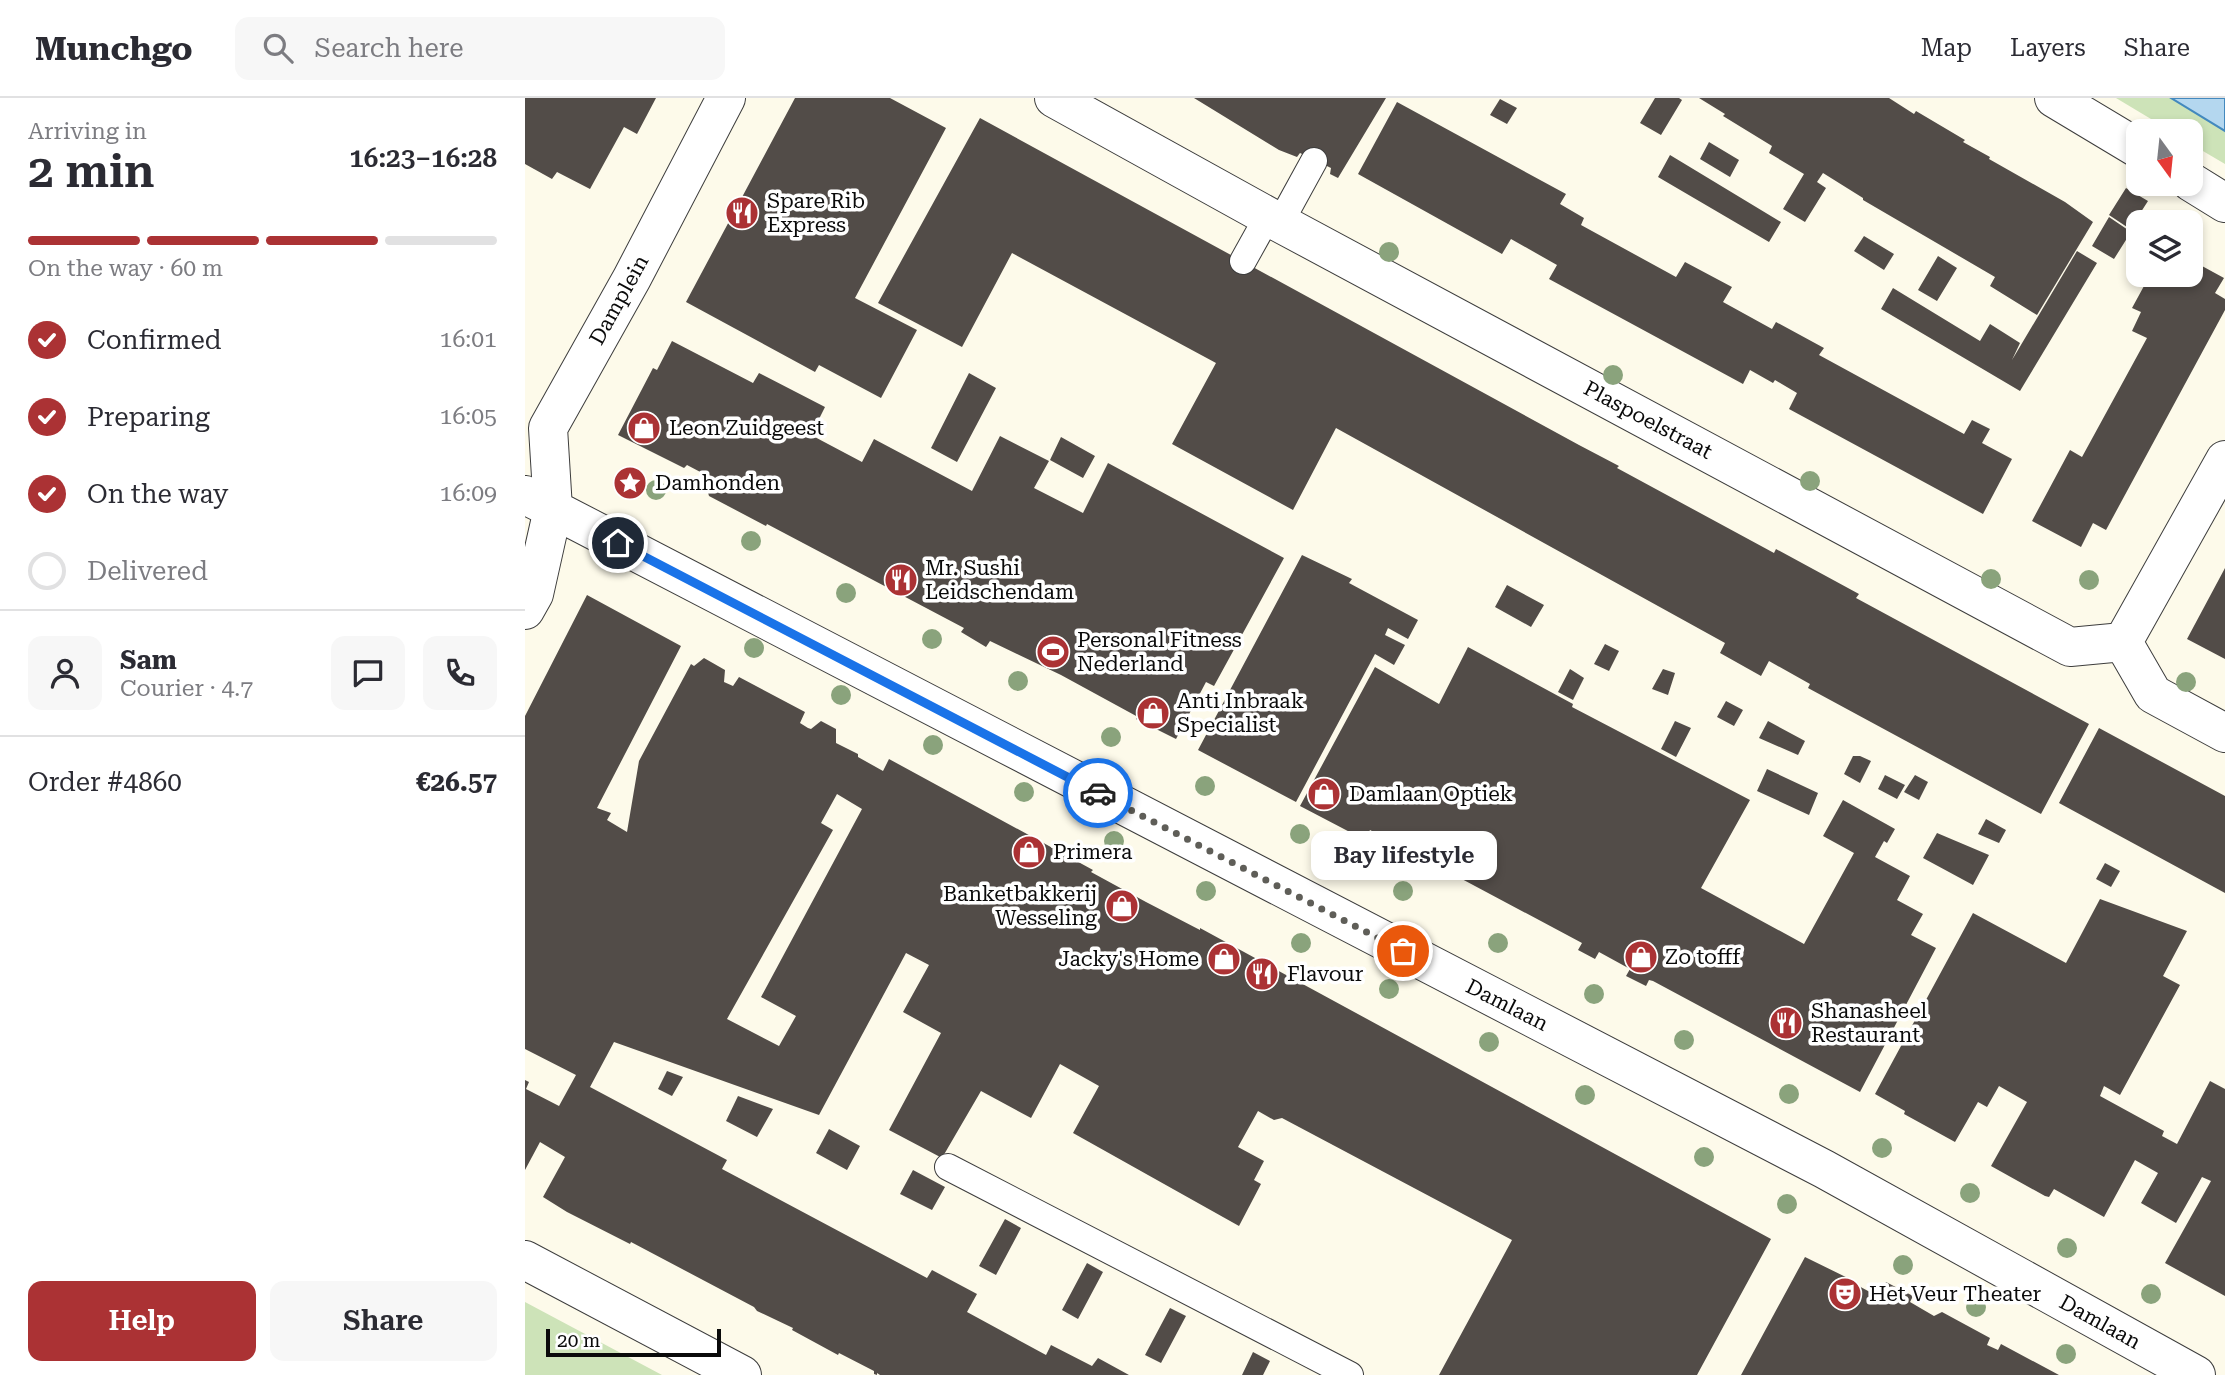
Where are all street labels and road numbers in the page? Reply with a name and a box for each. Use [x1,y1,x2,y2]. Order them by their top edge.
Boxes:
street label: Damplein [585,251,654,349]
street label: Plaspoelstraat [1580,376,1716,464]
street label: Damlaan [1462,974,1553,1036]
street label: Damlaan [2055,1290,2145,1354]

